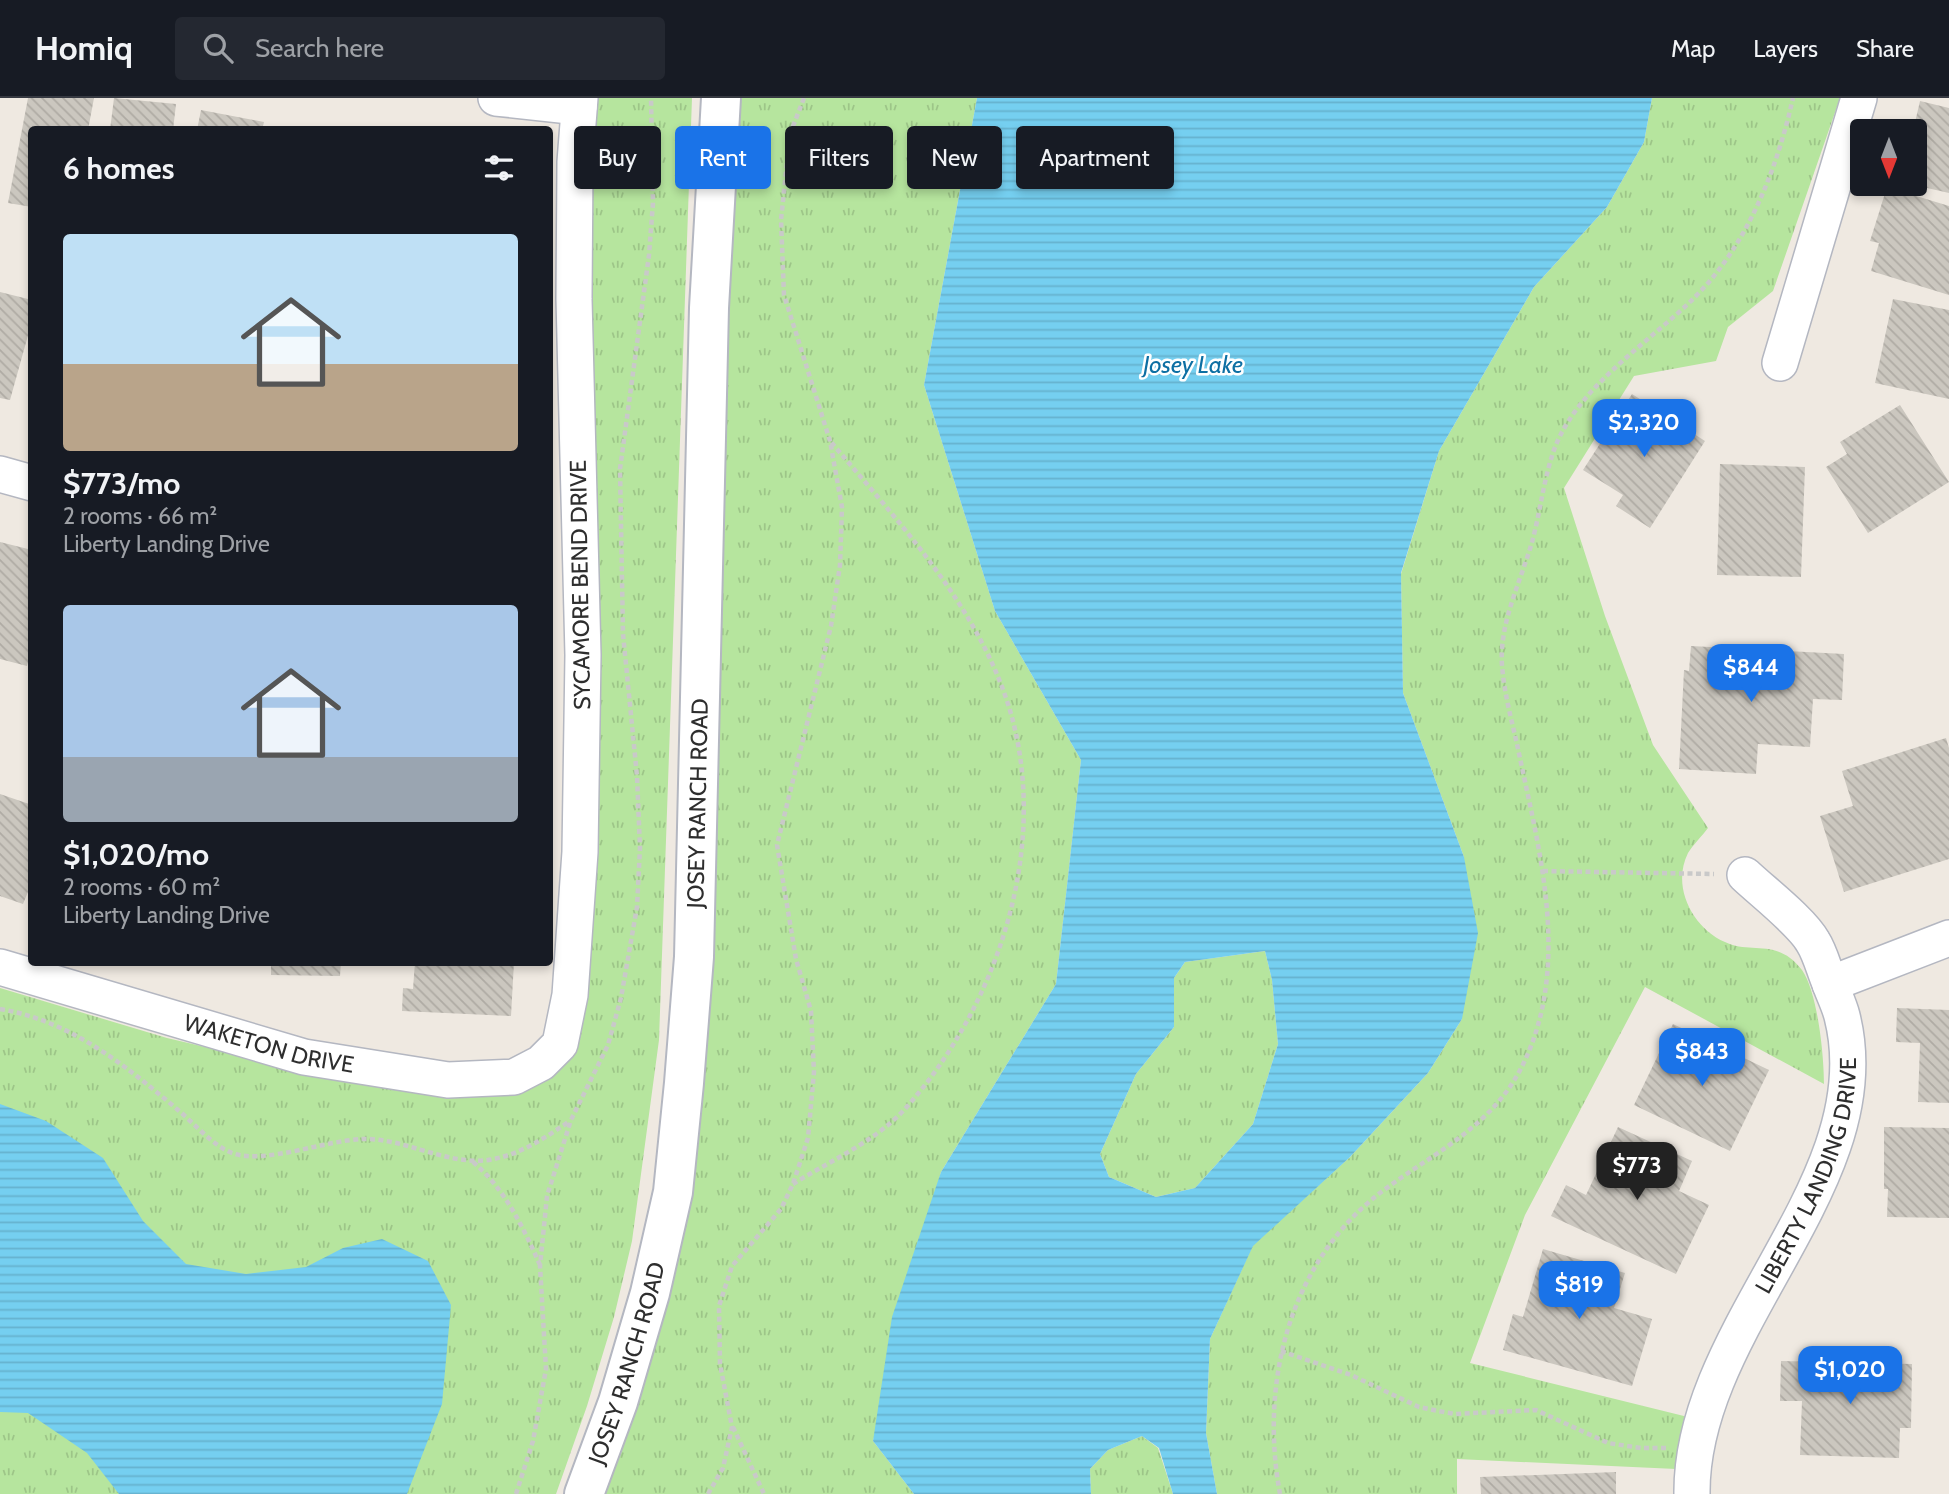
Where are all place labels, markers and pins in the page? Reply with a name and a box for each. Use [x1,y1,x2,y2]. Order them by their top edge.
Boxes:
pin: $2,320 [1587,400,1701,459]
pin: $844 [1710,644,1792,704]
pin: $843 [1661,1028,1743,1088]
pin: $773 [1596,1142,1678,1202]
pin: $819 [1538,1262,1620,1321]
pin: $1,020 [1793,1346,1907,1406]

